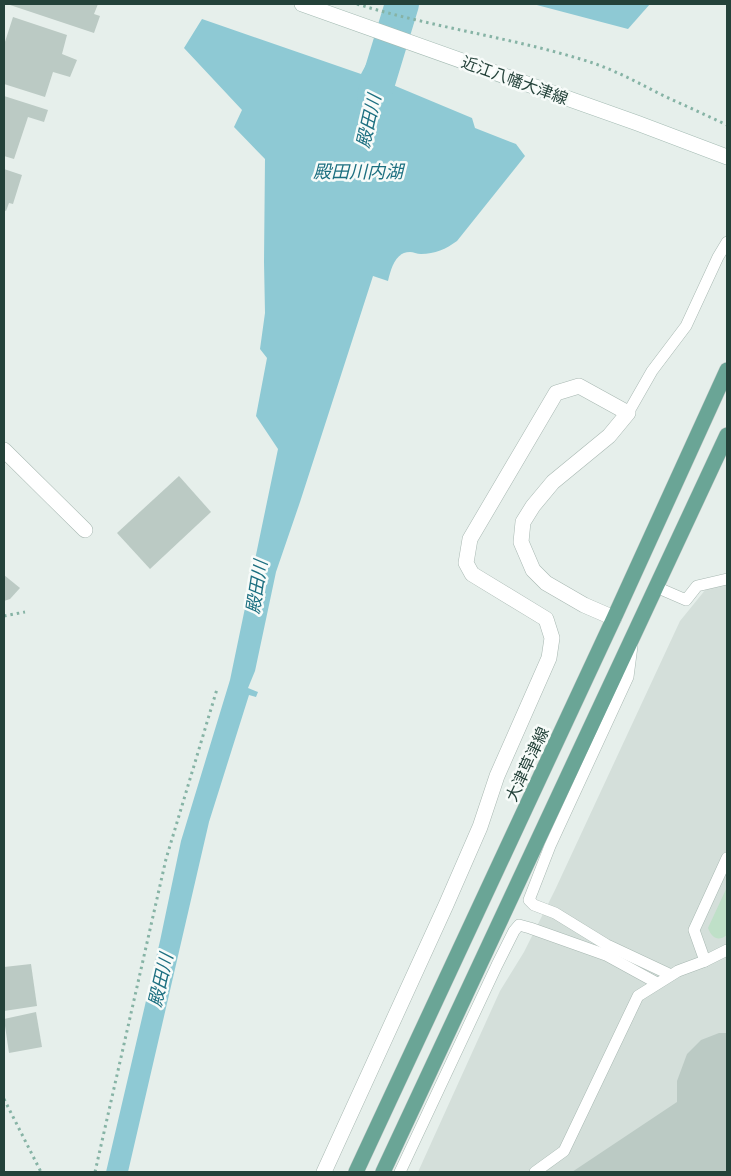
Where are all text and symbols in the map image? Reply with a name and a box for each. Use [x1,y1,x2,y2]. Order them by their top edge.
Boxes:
street label: 近江八幡大津線 [459,51,571,109]
water label: 殿田川 [350,90,386,150]
water label: 殿田川内湖 [313,159,406,183]
water label: 殿田川 [240,556,272,616]
street label: 大津草津線 [500,723,554,805]
water label: 殿田川 [142,949,178,1009]

